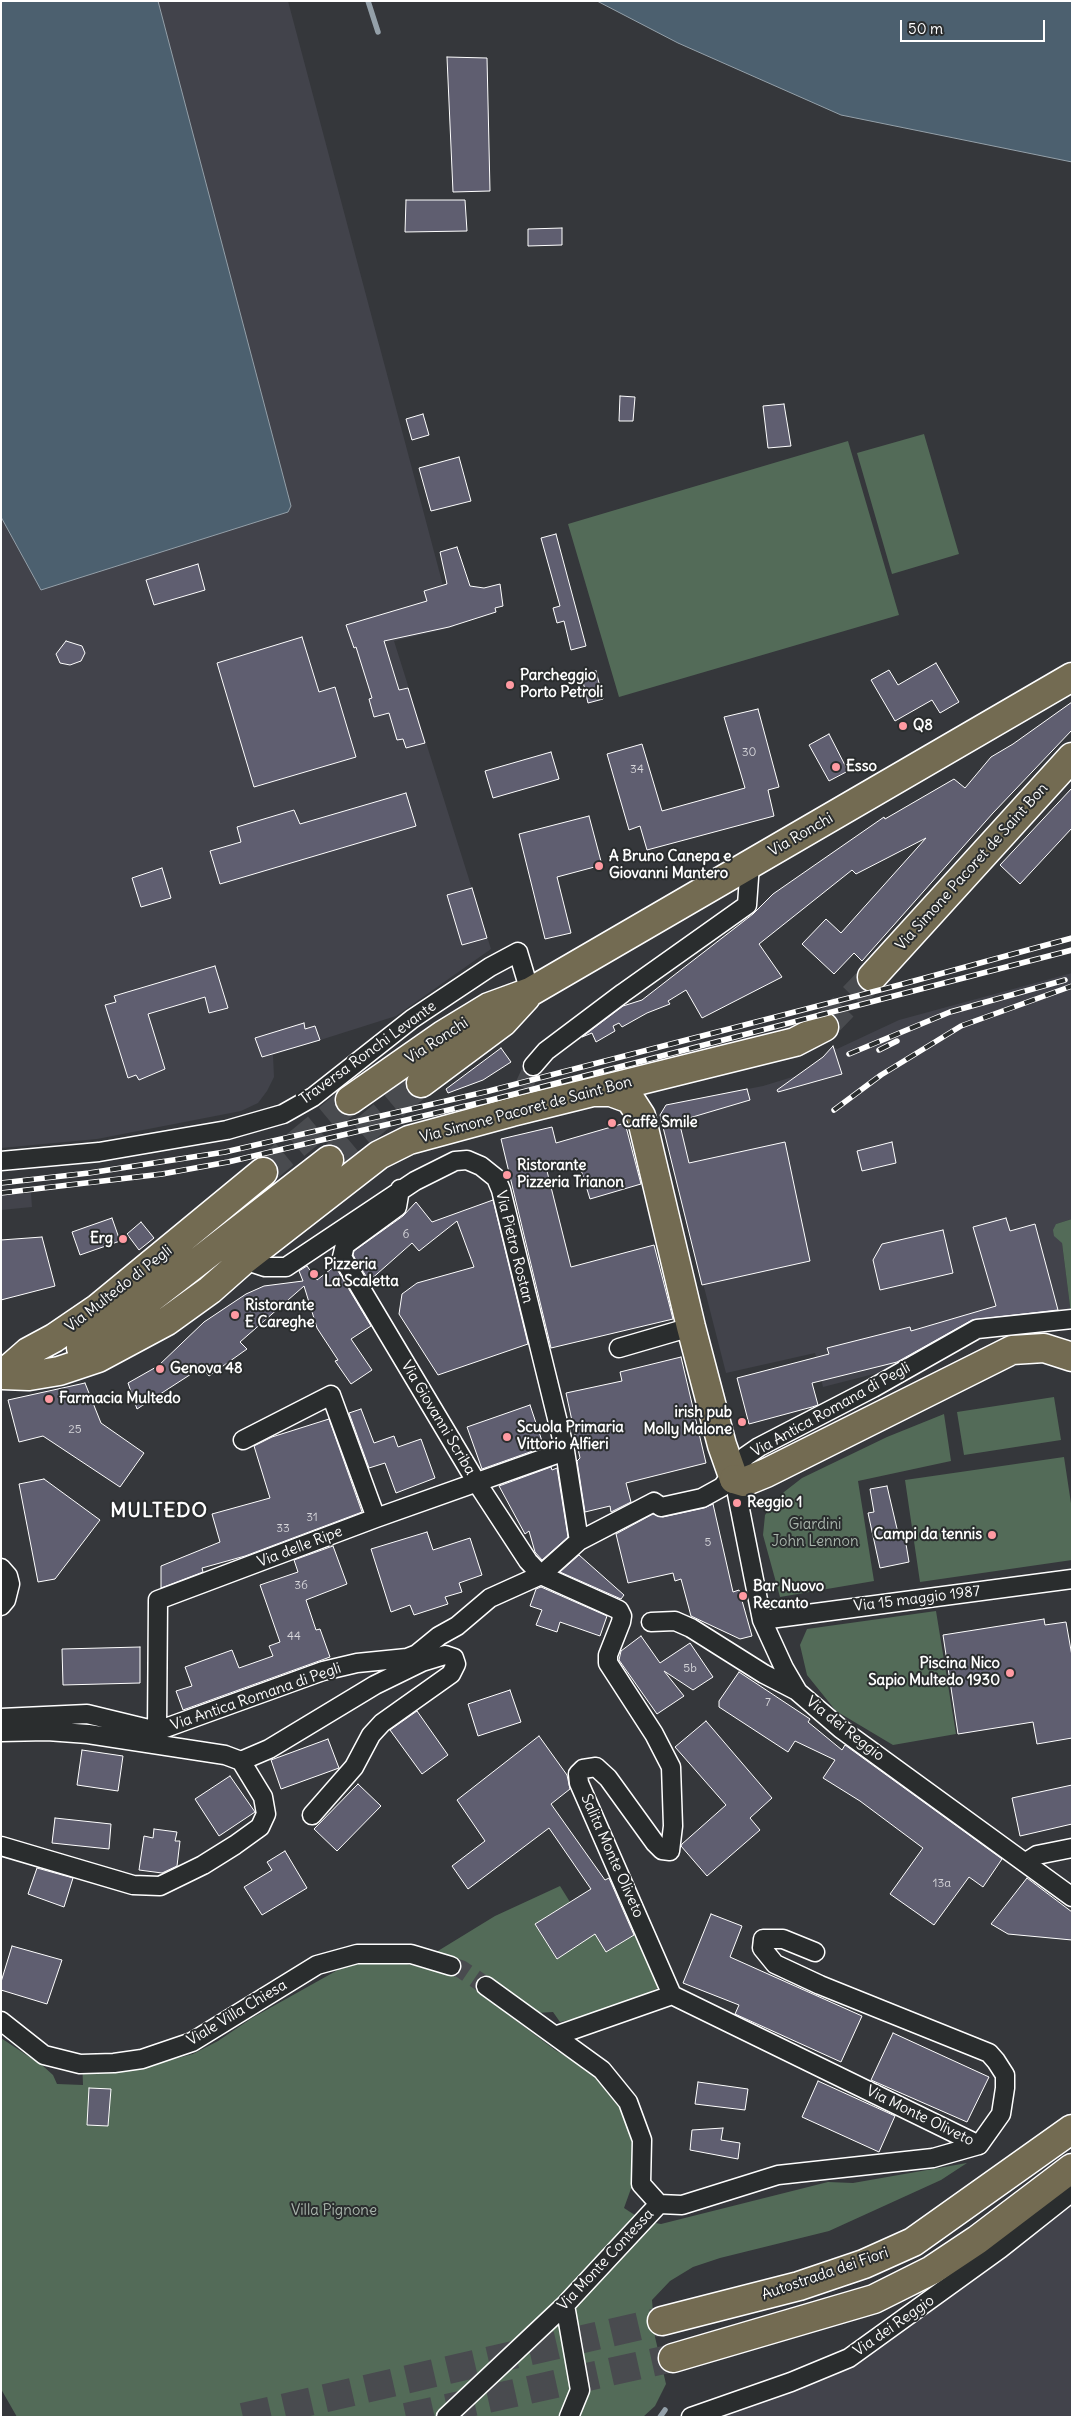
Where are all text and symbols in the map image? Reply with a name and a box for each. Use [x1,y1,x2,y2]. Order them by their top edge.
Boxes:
scale bar [903,10,1048,42]
text: 50 m [908,19,943,38]
place label: Parcheggio Porto Petroli [520,667,603,702]
marker: Parcheggio Porto Petroli [504,679,516,691]
place label: Q8 [913,717,933,735]
marker: Q8 [897,720,909,732]
house number: 30 [742,746,756,760]
place label: Esso [846,758,877,776]
marker: Esso [830,761,842,773]
house number: 34 [630,763,644,777]
street label: Via Simone Pacoret de Saint Bon [892,780,1052,954]
street label: Via Ronchi [766,809,836,861]
place label: A Bruno Canepa e Giovanni Mantero [609,848,731,883]
marker: A Bruno Canepa e Giovanni Mantero [593,860,605,872]
street label: Traversa Ronchi Levante [296,997,440,1109]
street label: Via Ronchi [402,1014,472,1068]
street label: Via Simone Pacoret de Saint Bon [418,1073,634,1147]
place label: Caffè Smile [622,1114,698,1132]
marker: Caffè Smile [606,1117,618,1129]
place label: Ristorante Pizzeria Trianon [517,1157,624,1192]
marker: Ristorante Pizzeria Trianon [501,1169,513,1181]
street label: Via Pietro Rostan [491,1189,537,1305]
house number: 6 [403,1228,409,1242]
place label: Erg [90,1230,113,1248]
marker: Erg [117,1233,129,1245]
street label: Via Multedo di Pegli [62,1242,176,1336]
place label: Pizzeria La Scaletta [324,1256,399,1291]
marker: Pizzeria La Scaletta [308,1268,320,1280]
place label: Ristorante E Careghe [245,1297,315,1332]
marker: Ristorante E Careghe [229,1309,241,1321]
street label: Via Giovanni Scriba [397,1358,479,1478]
street label: Via Antica Romana di Pegli [748,1359,914,1461]
place label: Genova 48 [170,1360,243,1378]
marker: Genova 48 [154,1363,166,1375]
place label: Farmacia Multedo [59,1390,181,1408]
marker: Farmacia Multedo [43,1393,55,1405]
place label: irish pub Molly Malone [644,1404,732,1439]
marker: irish pub Molly Malone [736,1416,748,1428]
place label: Scuola Primaria Vittorio Alfieri [517,1419,624,1454]
house number: 25 [68,1423,82,1437]
marker: Scuola Primaria Vittorio Alfieri [501,1431,513,1443]
place label: Reggio 1 [747,1494,802,1512]
marker: Reggio 1 [731,1497,743,1509]
district label: MULTEDO [109,1499,209,1523]
house number: 31 [306,1511,318,1525]
park label: Giardini John Lennon [771,1516,859,1551]
house number: 33 [276,1522,290,1536]
street label: Via delle Ripe [255,1523,345,1571]
place label: Campi da tennis [874,1526,982,1544]
marker: Campi da tennis [986,1529,998,1541]
house number: 5 [705,1536,711,1550]
place label: Bar Nuovo Recanto [753,1578,824,1613]
house number: 36 [294,1579,308,1593]
street label: Via 15 maggio 1987 [853,1582,981,1616]
marker: Bar Nuovo Recanto [737,1590,749,1602]
house number: 44 [287,1630,301,1644]
place label: Piscina Nico Sapio Multedo 1930 [868,1655,1000,1690]
street label: Via Antica Romana di Pegli [169,1659,343,1735]
house number: 5b [683,1662,697,1676]
marker: Piscina Nico Sapio Multedo 1930 [1004,1667,1016,1679]
street label: Via dei Reggio [802,1693,888,1765]
house number: 7 [765,1696,771,1710]
street label: Salita Monte Oliveto [577,1791,647,1921]
house number: 13a [933,1877,951,1891]
street label: Viale Villa Chiesa [184,1976,290,2050]
street label: Via Monte Oliveto [863,2082,977,2150]
park label: Villa Pignone [291,2202,377,2220]
street label: Via Monte Contessa [554,2205,658,2315]
street label: Autostrada dei Fiori [759,2244,891,2304]
street label: Via dei Reggio [850,2292,938,2360]

